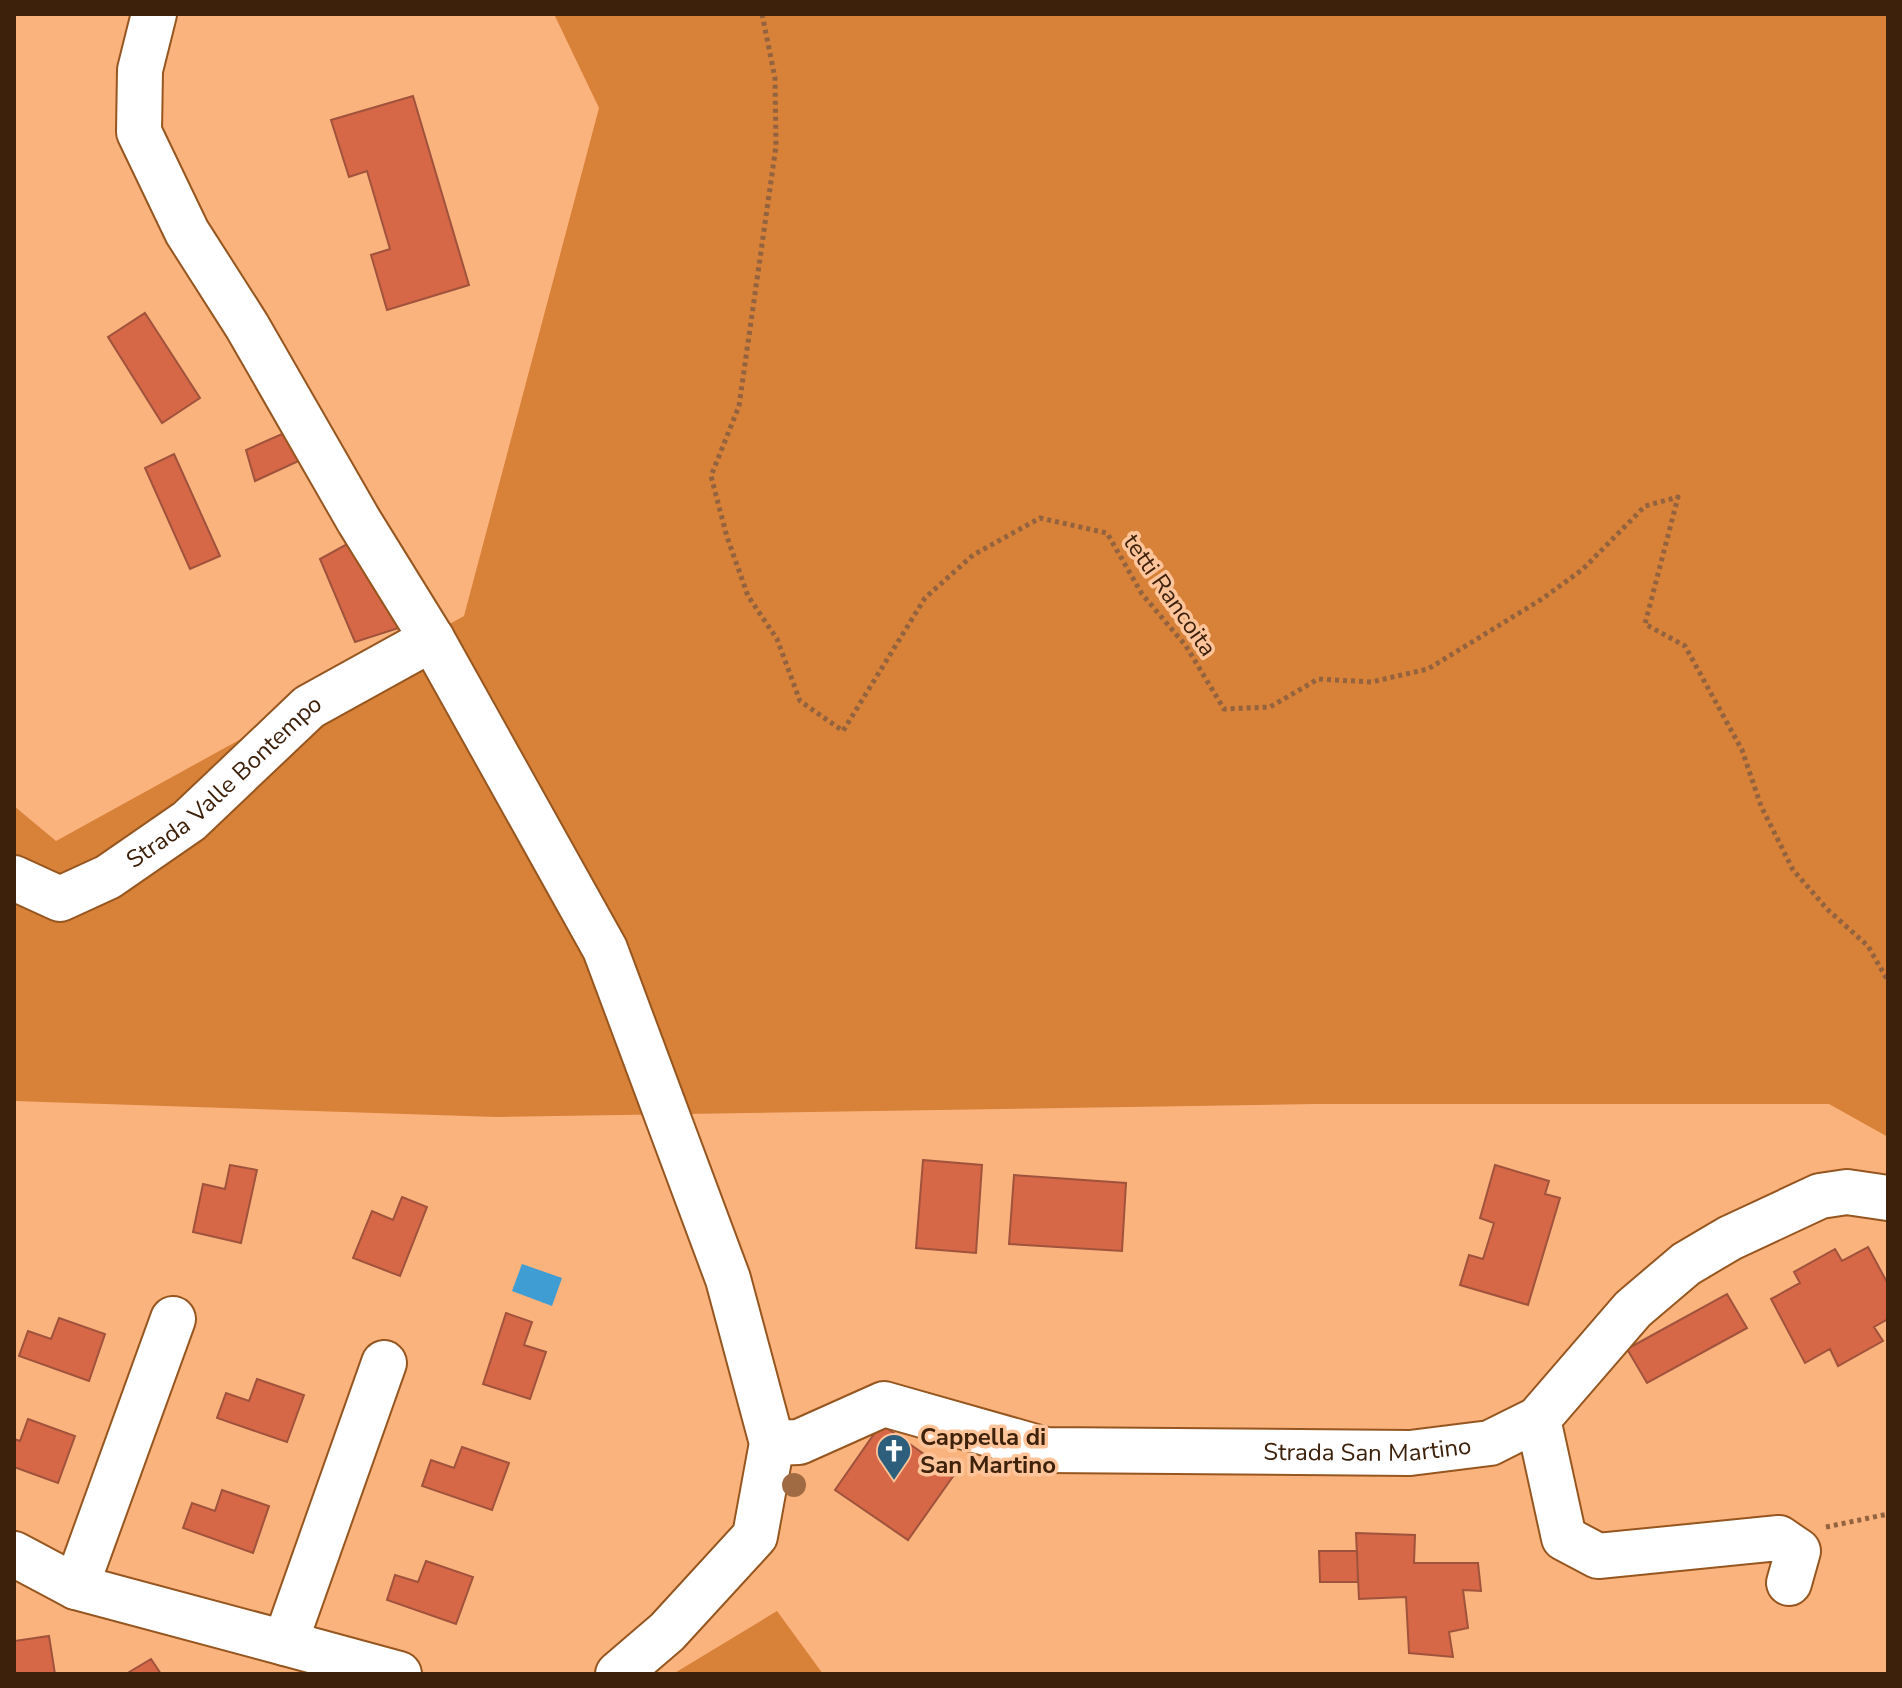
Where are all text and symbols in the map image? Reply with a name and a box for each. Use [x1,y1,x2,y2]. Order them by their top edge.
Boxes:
street label: tetti Rancoita [1116,527,1224,663]
street label: Strada Valle Bontempo [120,687,327,876]
place label: Cappella di San Martino [920,1421,1056,1481]
street label: Strada San Martino [1263,1429,1473,1469]
church icon: Cappella di San Martino [875,1432,913,1482]

